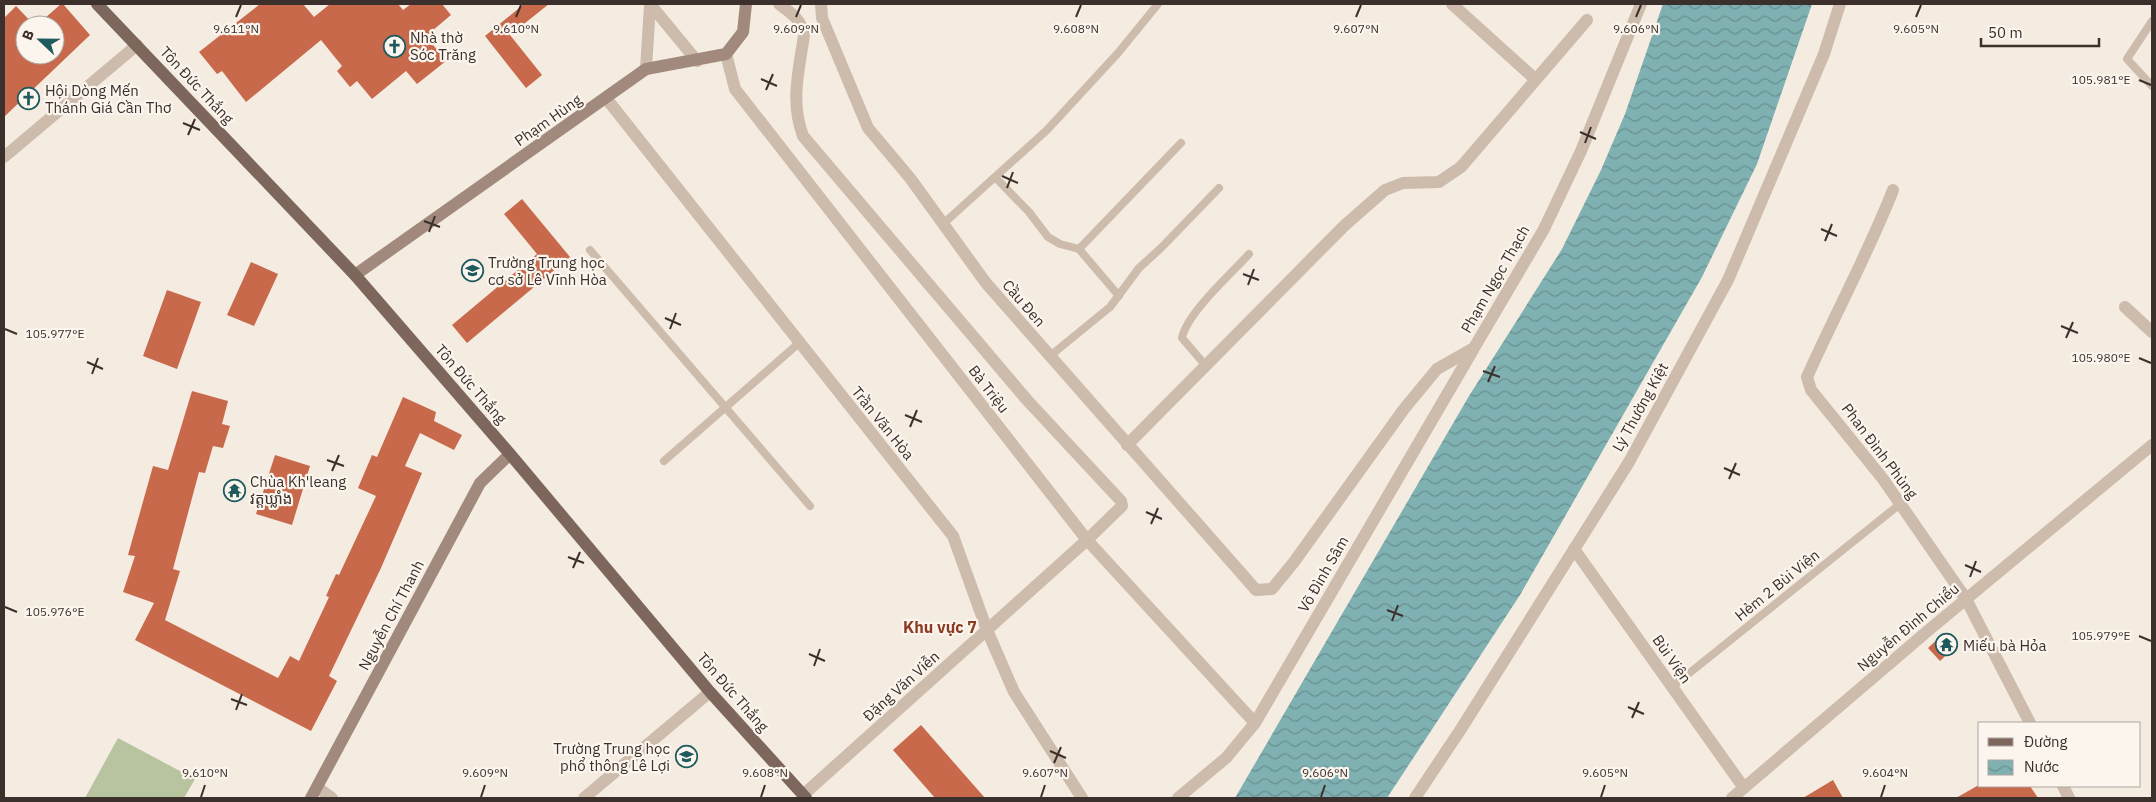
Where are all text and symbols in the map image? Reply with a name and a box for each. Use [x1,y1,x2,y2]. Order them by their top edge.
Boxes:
north arrow [15,15,65,65]
scale bar [1981,15,2098,47]
text: 9.611°N [213,21,259,36]
text: 9.610°N [493,21,539,36]
text: 9.609°N [773,21,819,36]
text: 9.608°N [1053,21,1099,36]
text: 9.607°N [1333,21,1379,36]
text: 9.606°N [1613,21,1659,36]
text: 9.605°N [1893,21,1939,36]
text: 50 m [1988,23,2023,42]
text: B [18,27,38,43]
place label: Nhà thờ Sóc Trăng [410,28,476,64]
church icon: Nhà thờ Sóc Trăng [382,34,406,58]
street label: Tôn Đức Thắng [156,42,238,128]
text: 105.981°E [2071,72,2131,87]
place label: Hội Dòng Mến Thánh Giá Cần Thơ [45,81,171,117]
church icon: Hội Dòng Mến Thánh Giá Cần Thơ [17,87,41,111]
street label: Phạm Hùng [511,90,585,150]
street label: Phạm Ngọc Thạch [1456,222,1534,336]
place label: Trường Trung học cơ sở Lê Vĩnh Hòa [488,253,607,289]
school or university icon: Trường Trung học cơ sở Lê Vĩnh Hòa [460,259,484,283]
street label: Cầu Đen [998,276,1050,330]
text: 105.977°E [25,326,85,341]
street label: Tôn Đức Thắng [431,340,511,428]
text: 105.980°E [2071,350,2131,365]
street label: Lý Thường Kiệt [1608,359,1672,455]
street label: Bà Triệu [965,361,1013,417]
street label: Trần Văn Hòa [848,382,918,464]
street label: Phan Đình Phùng [1838,399,1922,503]
place label: Chùa Kh'leang វត្តឃ្លាំង [250,472,346,508]
temple icon: Chùa Kh'leang វត្តឃ្លាំង [222,478,246,502]
street label: Võ Đình Sâm [1294,532,1352,616]
street label: Hẻm 2 Bùi Viện [1731,545,1823,625]
street label: Nguyễn Chí Thanh [354,557,428,673]
street label: Nguyễn Đình Chiểu [1853,579,1963,675]
text: 105.976°E [25,604,85,619]
district label: Khu vực 7 [903,617,977,637]
text: 105.979°E [2071,628,2131,643]
street label: Bùi Viện [1648,631,1696,687]
temple icon: Miếu bà Hỏa [1935,633,1959,657]
place label: Miếu bà Hỏa [1963,636,2047,655]
street label: Đặng Văn Viễn [859,647,943,725]
street label: Tôn Đức Thắng [693,648,773,736]
legend [1978,722,2141,787]
text: Đường [2024,732,2068,751]
place label: Trường Trung học phổ thông Lê Lợi [553,739,670,775]
school or university icon: Trường Trung học phổ thông Lê Lợi [674,745,698,769]
text: Nước [2024,757,2060,776]
text: 9.610°N [182,765,228,780]
text: 9.609°N [462,765,508,780]
text: 9.608°N [742,765,788,780]
text: 9.607°N [1022,765,1068,780]
text: 9.606°N [1302,765,1348,780]
text: 9.605°N [1582,765,1628,780]
text: 9.604°N [1862,765,1908,780]

